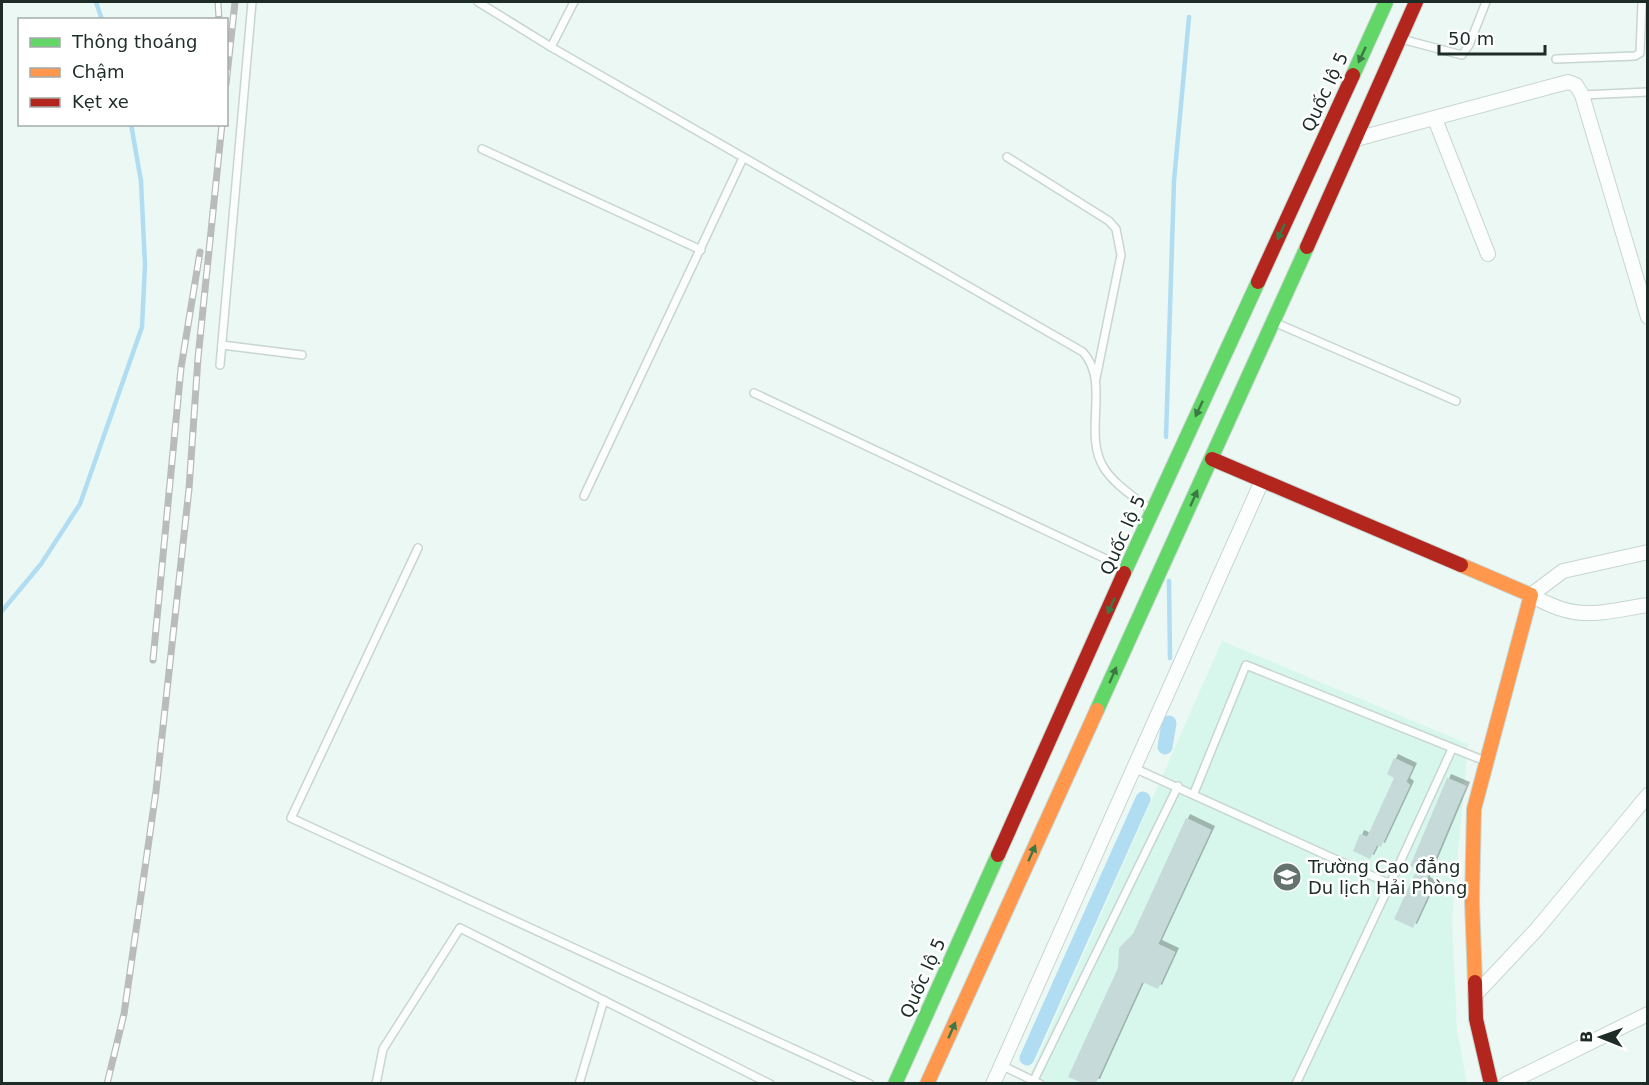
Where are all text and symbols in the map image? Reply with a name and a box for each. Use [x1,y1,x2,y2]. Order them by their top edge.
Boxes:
legend [18,18,228,126]
scale bar [1439,18,1546,56]
text: 50 m [1448,28,1494,49]
text: Thông thoáng [71,31,197,52]
one-way arrow [1357,46,1366,63]
street label: Quốc lộ 5 [1297,49,1352,135]
text: Chậm [72,61,125,82]
text: Kẹt xe [72,91,129,112]
one-way arrow [1276,223,1285,240]
one-way arrow [1195,401,1204,418]
one-way arrow [1189,488,1199,506]
street label: Quốc lộ 5 [1096,492,1150,578]
one-way arrow [1106,598,1115,615]
one-way arrow [1109,667,1118,684]
one-way arrow [1028,844,1037,861]
place label: Trường Cao đẳng Du lịch Hải Phòng [1307,856,1467,898]
school or university icon: Trường Cao đẳng Du lịch Hải Phòng [1271,861,1303,893]
street label: Quốc lộ 5 [896,935,950,1021]
north arrow [1571,1007,1631,1067]
one-way arrow [947,1022,956,1039]
text: B [1577,1030,1596,1043]

